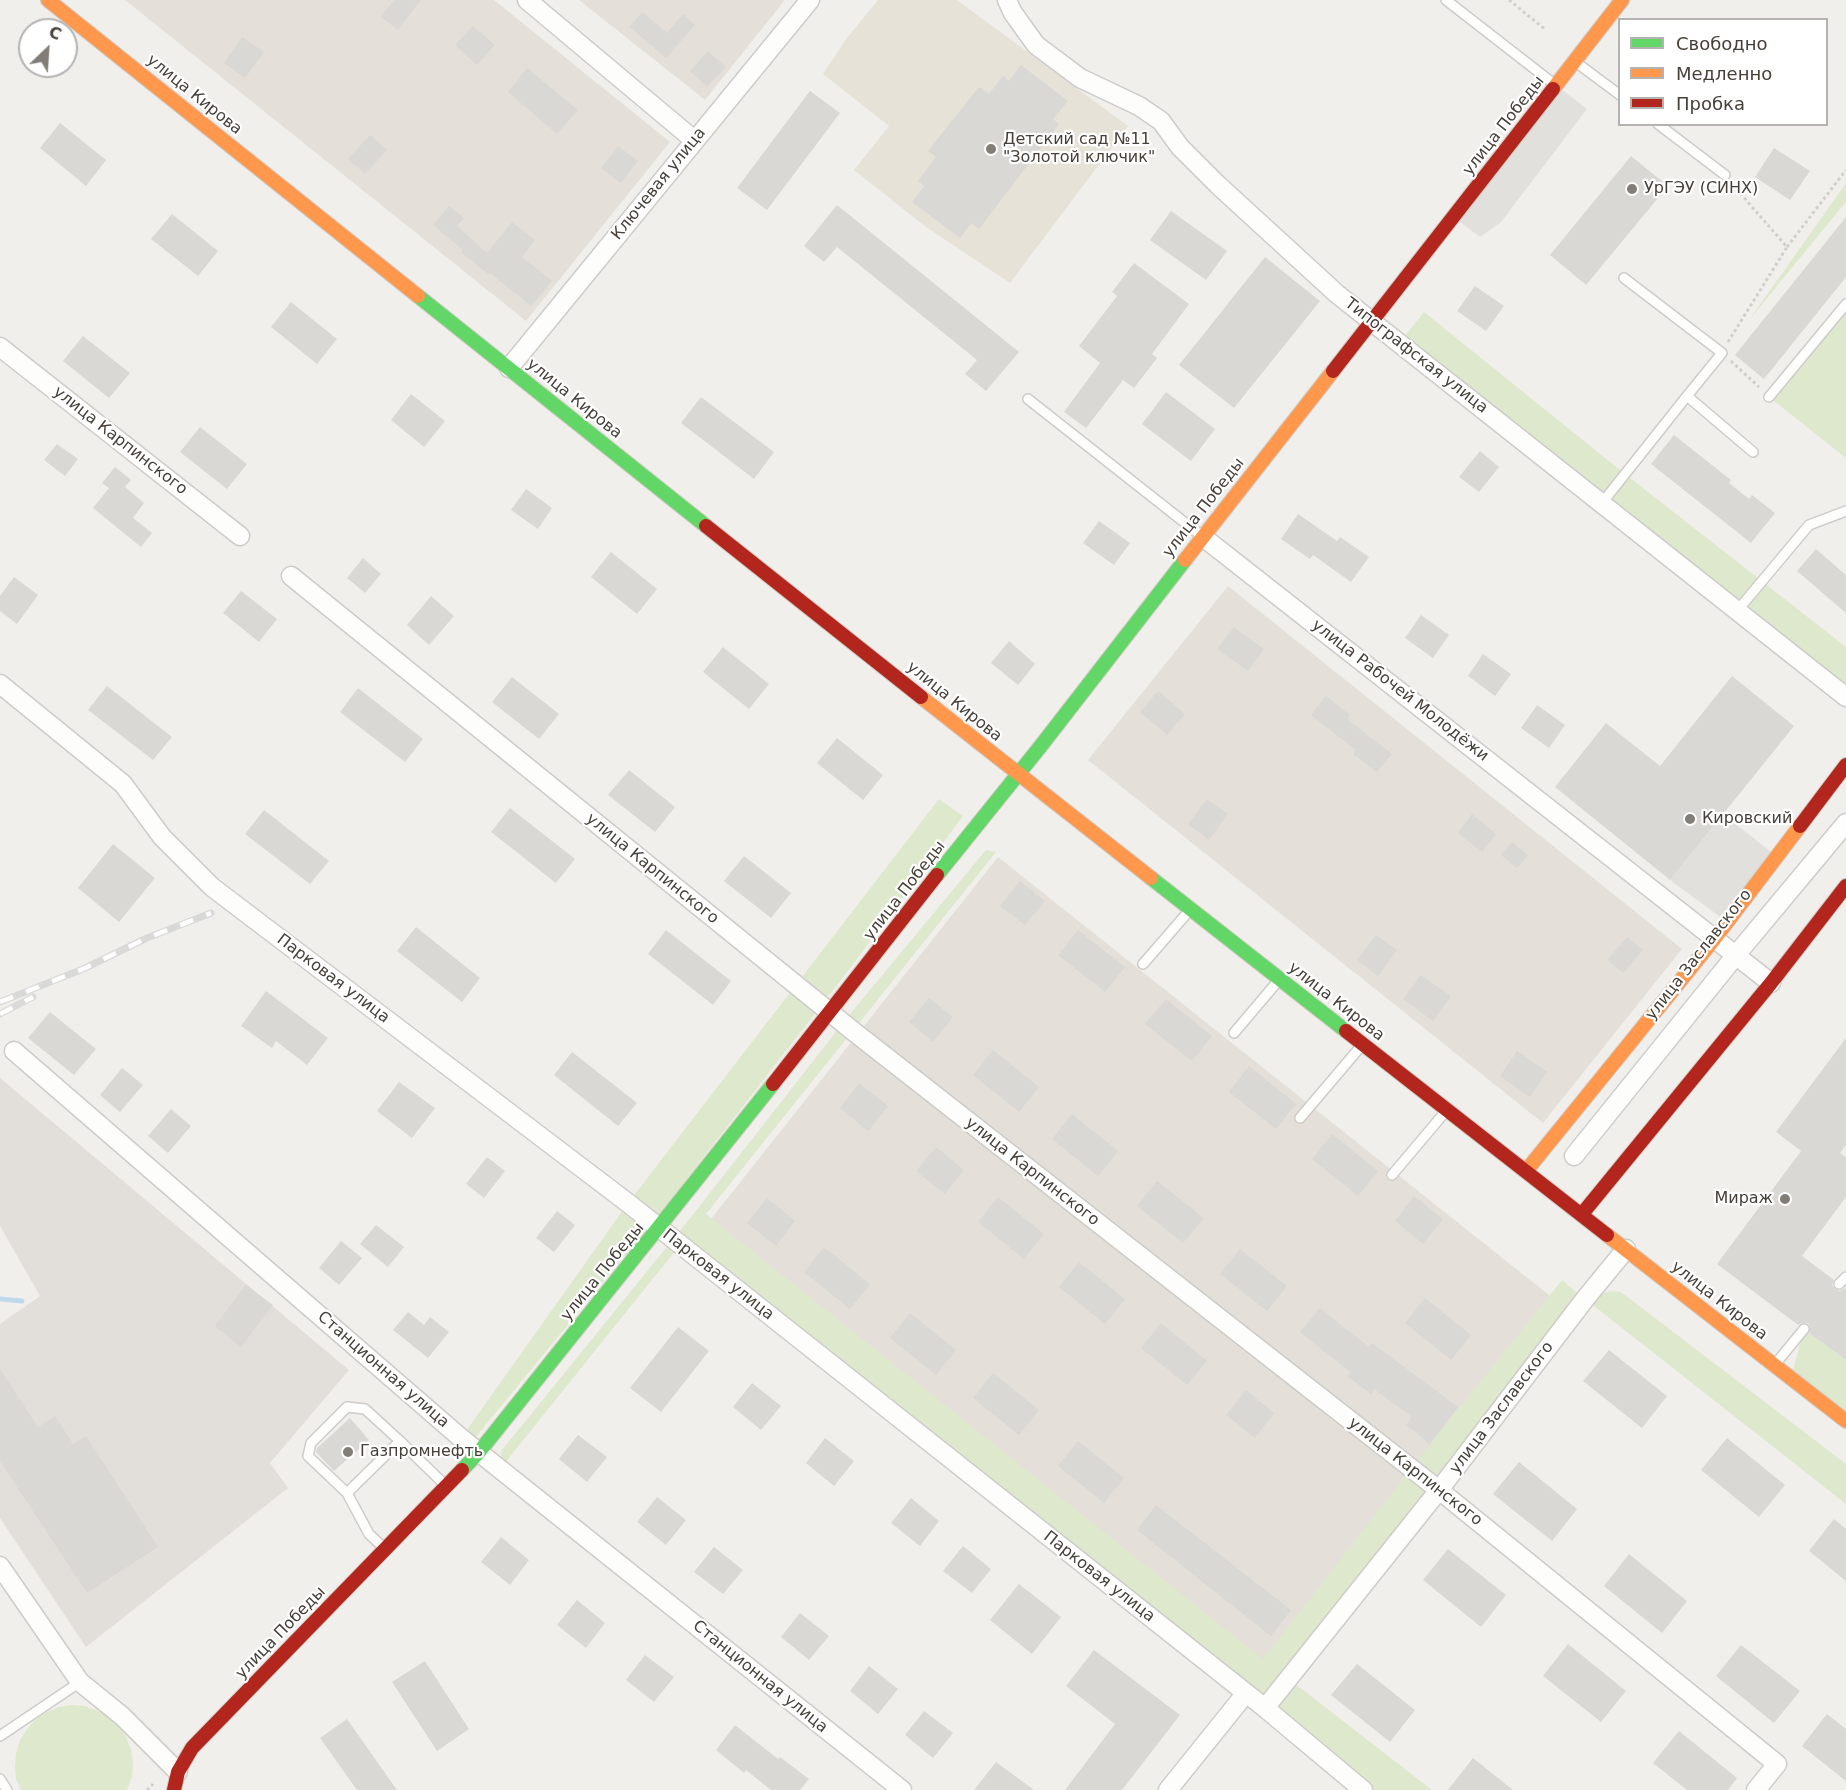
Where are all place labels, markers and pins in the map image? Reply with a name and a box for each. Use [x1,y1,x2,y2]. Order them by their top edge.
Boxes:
place label: Детский сад №11 "Золотой ключик" [1003,130,1155,168]
marker: Детский сад №11 "Золотой ключик" [984,142,998,156]
place label: УрГЭУ (СИНХ) [1644,179,1758,199]
marker: УрГЭУ (СИНХ) [1625,182,1639,196]
place label: Кировский [1702,809,1792,829]
marker: Кировский [1683,812,1697,826]
place label: Мираж [1714,1189,1773,1209]
marker: Мираж [1778,1192,1792,1206]
place label: Газпромнефть [360,1442,483,1462]
marker: Газпромнефть [341,1445,355,1459]

